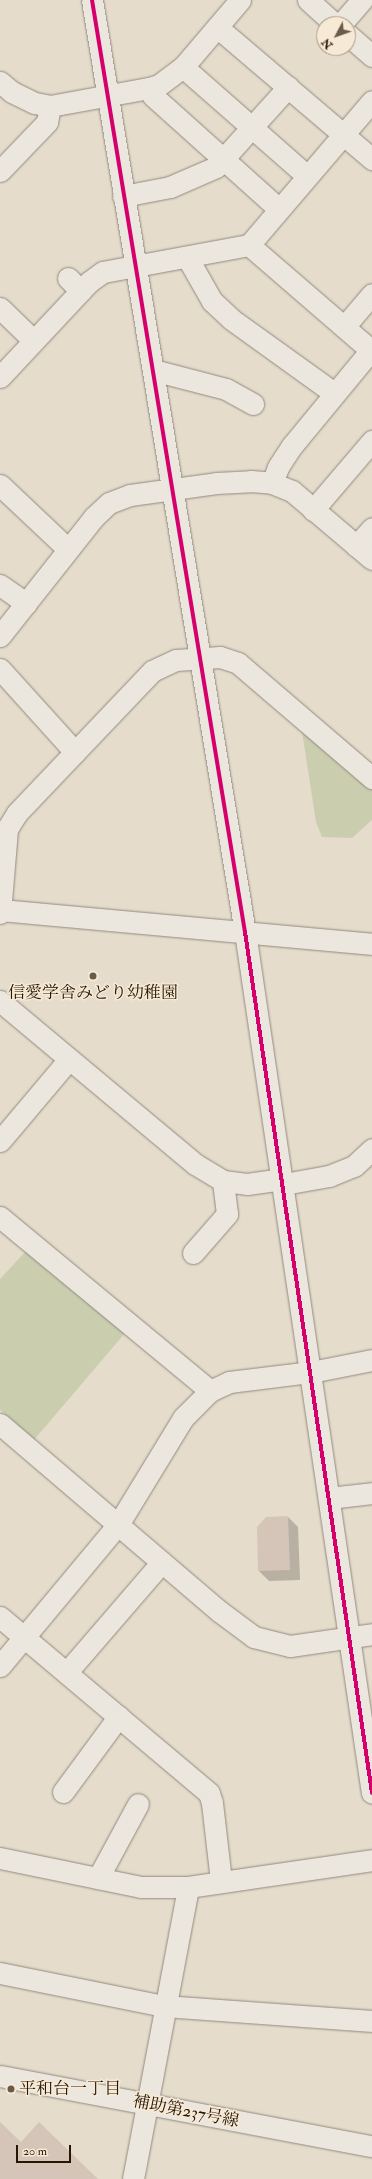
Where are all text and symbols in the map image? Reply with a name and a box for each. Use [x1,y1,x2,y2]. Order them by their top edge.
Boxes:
north arrow [316,16,356,56]
text: N [319,36,335,52]
marker: 信愛学舎みどり幼稚園 [88,971,98,981]
place label: 信愛学舎みどり幼稚園 [8,983,178,1003]
place label: 平和台一丁目 [19,2079,121,2099]
marker: 平和台一丁目 [6,2084,16,2094]
street label: 補助第237号線 [131,2091,241,2131]
scale bar [18,2137,73,2163]
text: 20 m [23,2144,47,2159]

